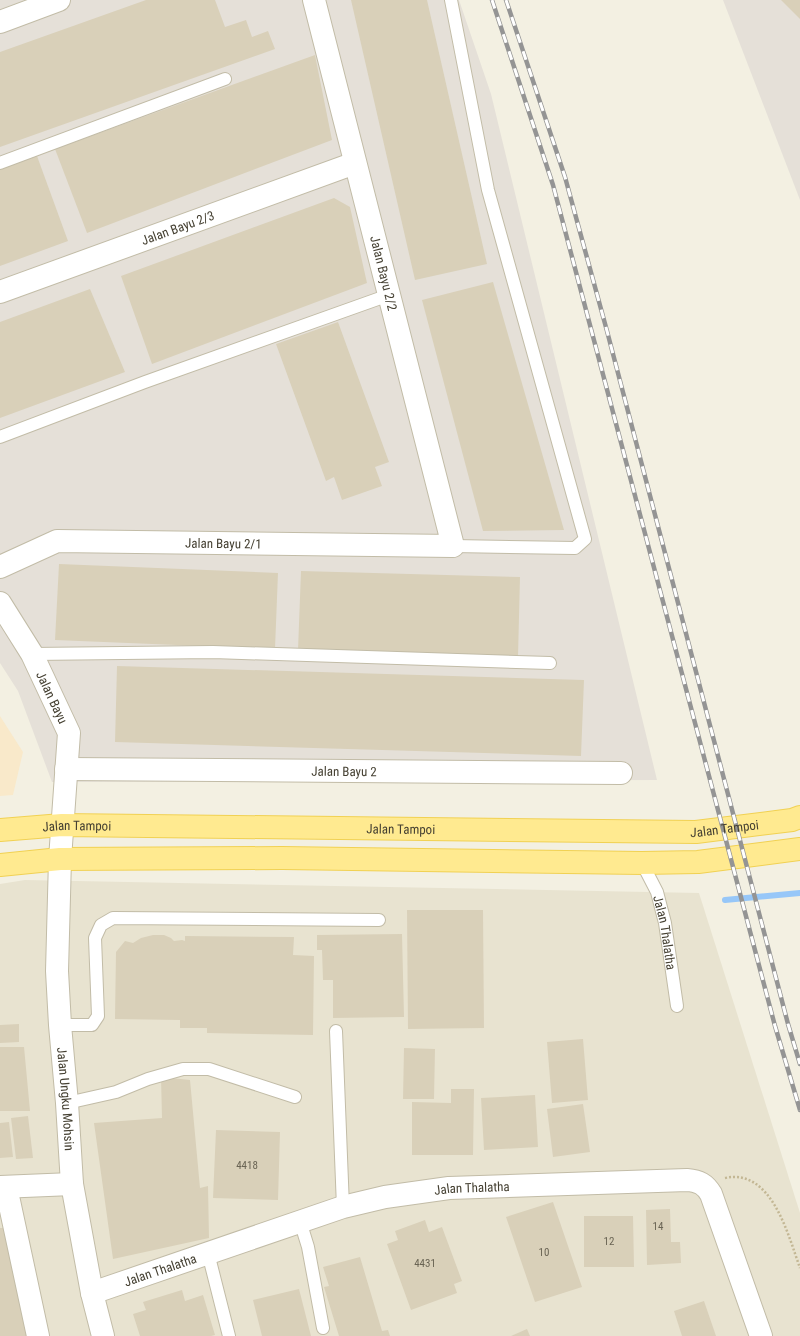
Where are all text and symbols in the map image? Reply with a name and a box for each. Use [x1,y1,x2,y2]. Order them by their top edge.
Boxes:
street label: Jalan Bayu 2/3 [139,208,216,248]
street label: Jalan Bayu 2/2 [367,234,400,312]
street label: Jalan Bayu 2/1 [185,536,262,552]
street label: Jalan Bayu [33,669,70,726]
street label: Jalan Bayu 2 [311,764,377,779]
street label: Jalan Tampoi [690,817,760,840]
street label: Jalan Tampoi [42,818,111,835]
street label: Jalan Tampoi [366,821,435,837]
street label: Jalan Thalatha [650,894,679,971]
street label: Jalan Ungku Mohsin [54,1046,77,1151]
house number: 4418 [236,1159,258,1172]
street label: Jalan Thalatha [433,1179,510,1198]
house number: 14 [653,1220,664,1233]
house number: 12 [604,1235,614,1248]
house number: 10 [539,1246,549,1259]
street label: Jalan Thalatha [122,1251,198,1289]
house number: 4431 [414,1257,436,1270]

